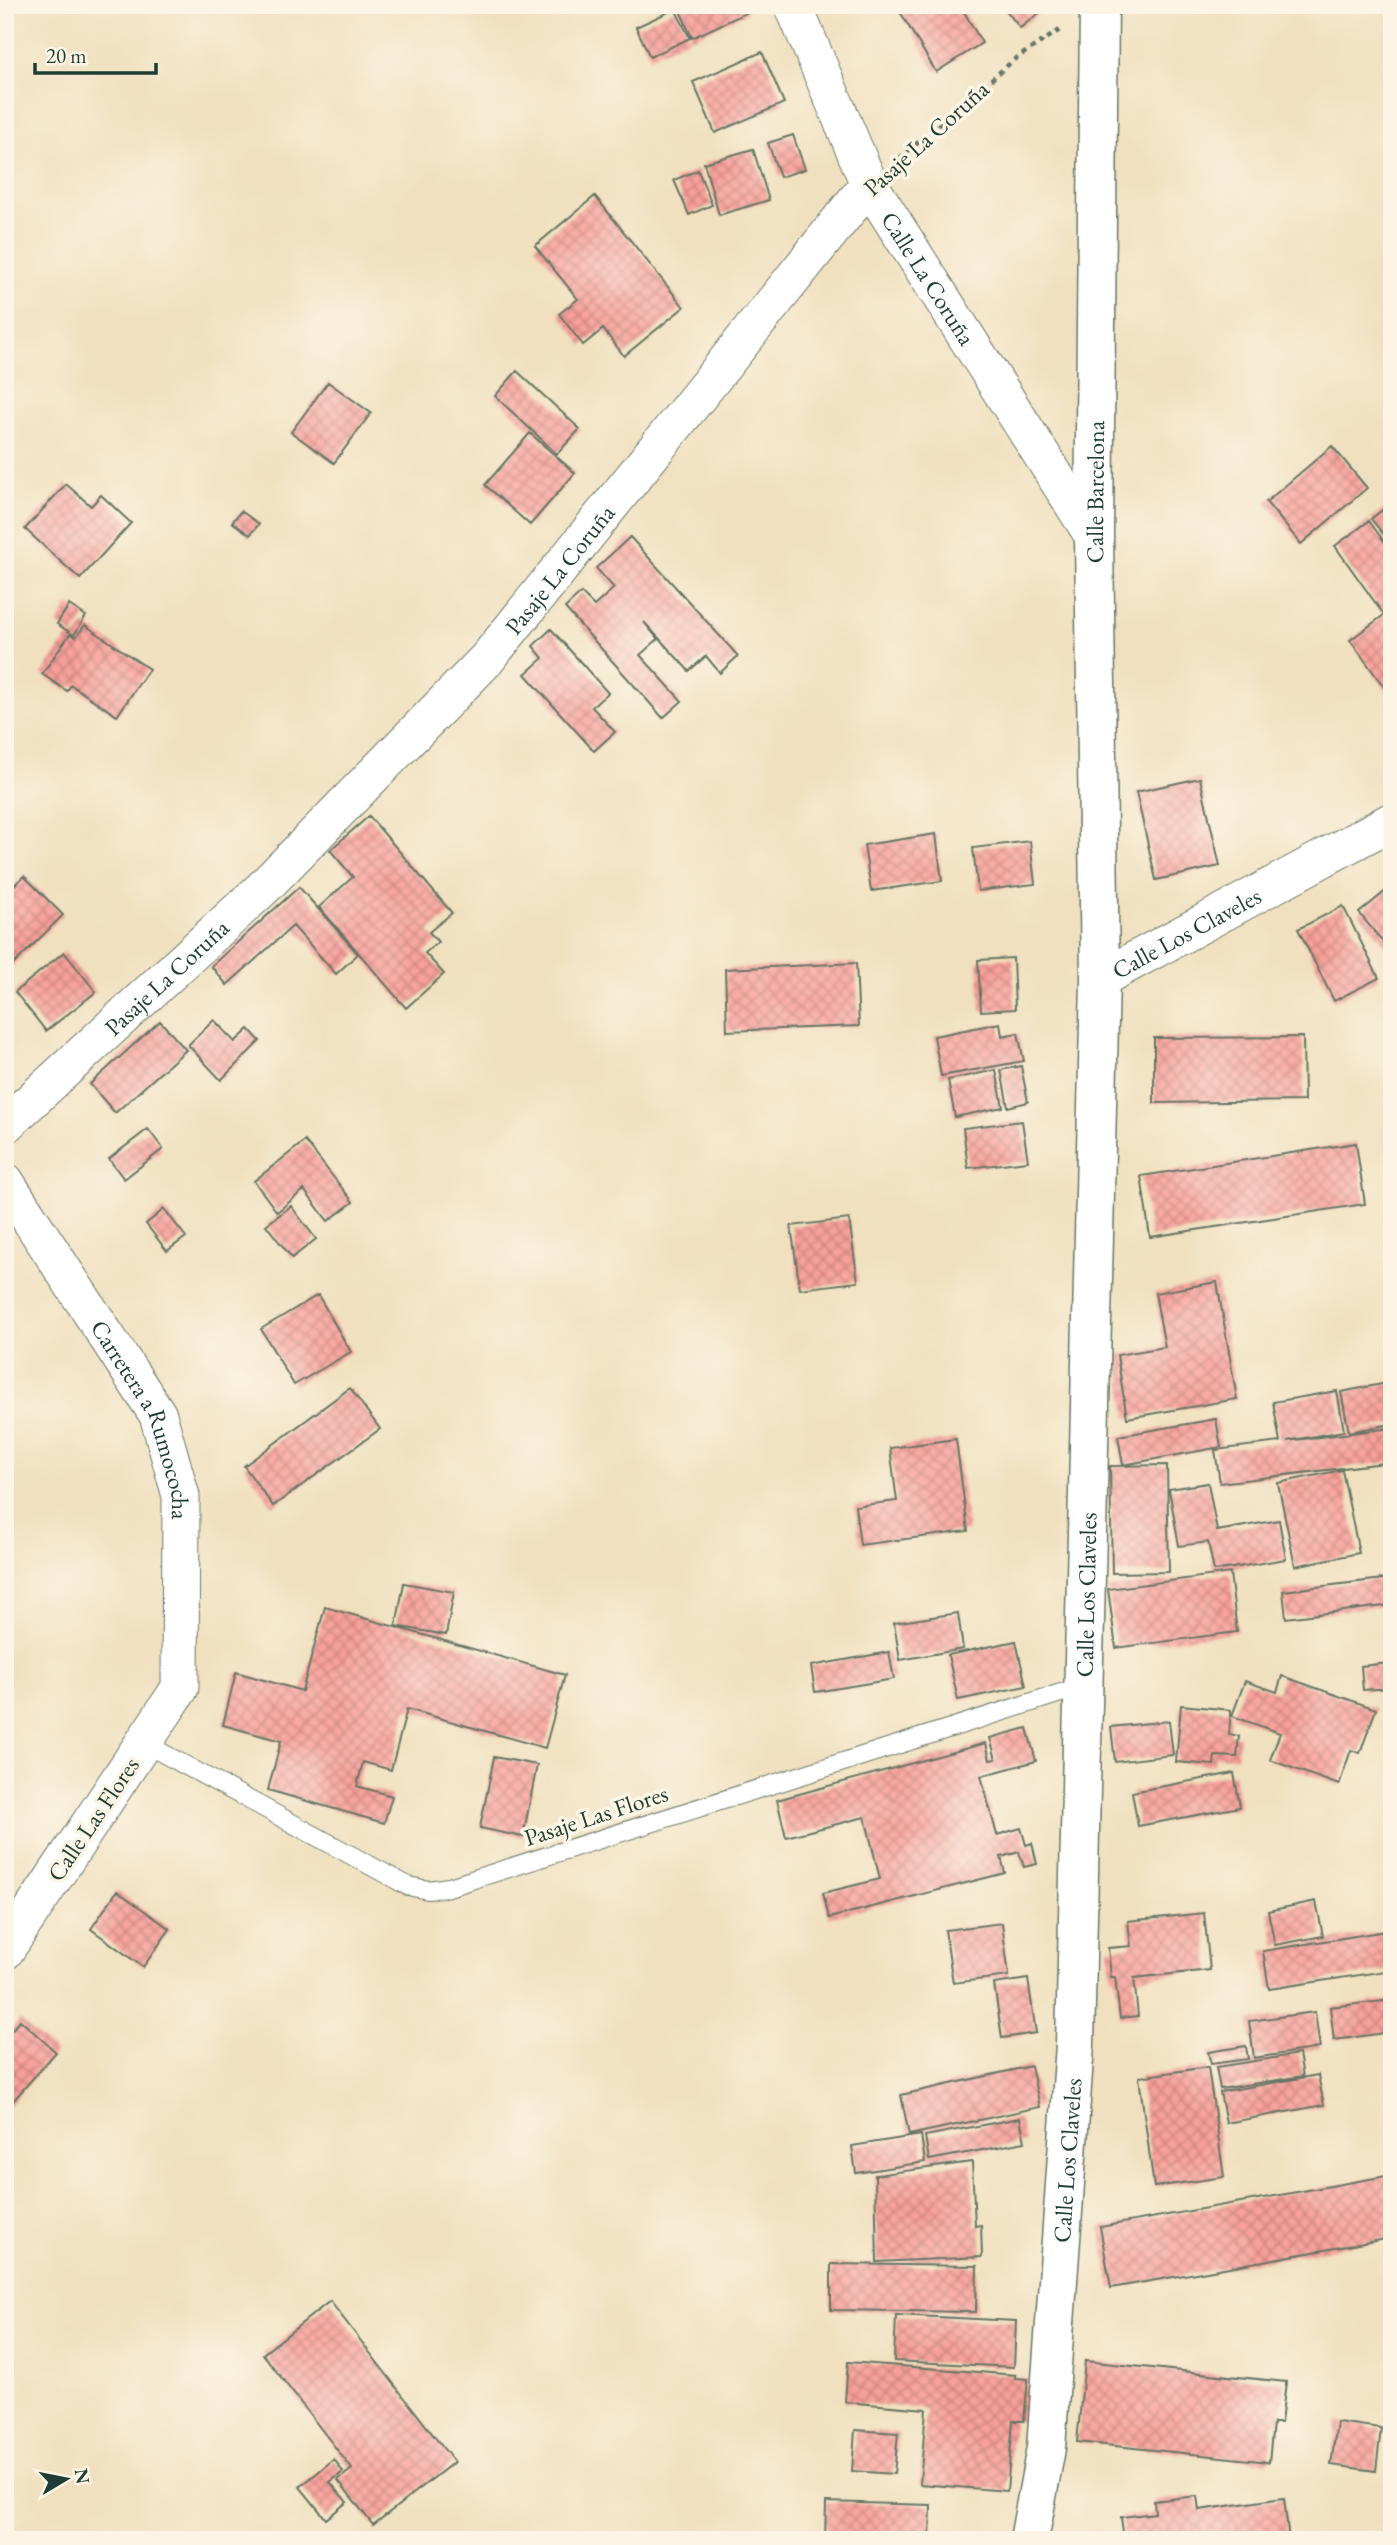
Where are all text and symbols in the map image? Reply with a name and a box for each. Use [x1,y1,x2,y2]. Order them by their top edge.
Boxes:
scale bar [35,32,156,76]
text: 20 m [46,42,87,69]
street label: Pasaje La Coruña [857,73,996,203]
street label: Calle La Coruña [875,205,983,351]
street label: Calle Barcelona [1078,420,1111,563]
street label: Pasaje La Coruña [497,497,621,641]
street label: Calle Los Claveles [1106,879,1266,985]
street label: Pasaje La Coruña [97,911,236,1042]
street label: Carretera a Rumococha [84,1314,196,1520]
street label: Calle Los Claveles [1068,1512,1103,1678]
street label: Calle Las Flores [40,1751,146,1887]
street label: Pasaje Las Flores [520,1777,672,1853]
street label: Calle Los Claveles [1045,2077,1088,2244]
north arrow [32,2444,102,2514]
text: N [69,2466,96,2486]

